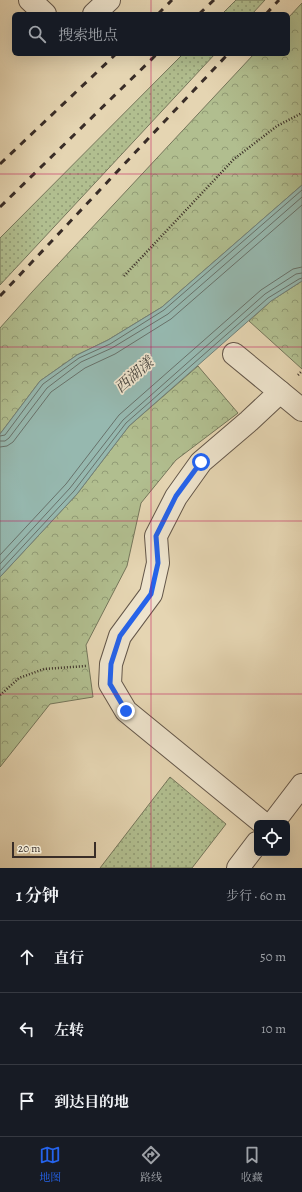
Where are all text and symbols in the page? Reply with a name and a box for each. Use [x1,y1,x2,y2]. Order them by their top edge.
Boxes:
search box [12,12,290,56]
icon: search [26,23,48,45]
text: 搜索地点 [58,25,118,45]
water label: 西湖漾 [110,351,159,397]
route start [192,453,210,471]
route end [117,702,135,720]
map controls [254,820,290,856]
button: locate [254,820,290,856]
scale bar [12,840,96,859]
text: 20 m [18,841,40,856]
text: 1 分钟 [16,884,59,907]
text: 步行 · 60 m [226,887,286,904]
icon: ahead [16,946,38,968]
text: 直行 [54,948,84,968]
text: 50 m [260,948,286,965]
icon: left [16,1018,38,1040]
text: 左转 [54,1020,84,1040]
text: 10 m [261,1020,286,1037]
icon: arrive [16,1090,38,1112]
text: 到达目的地 [54,1092,129,1112]
tab: 地图 [39,1144,61,1185]
tab: 路线 [140,1144,162,1185]
tab: 收藏 [241,1144,263,1185]

